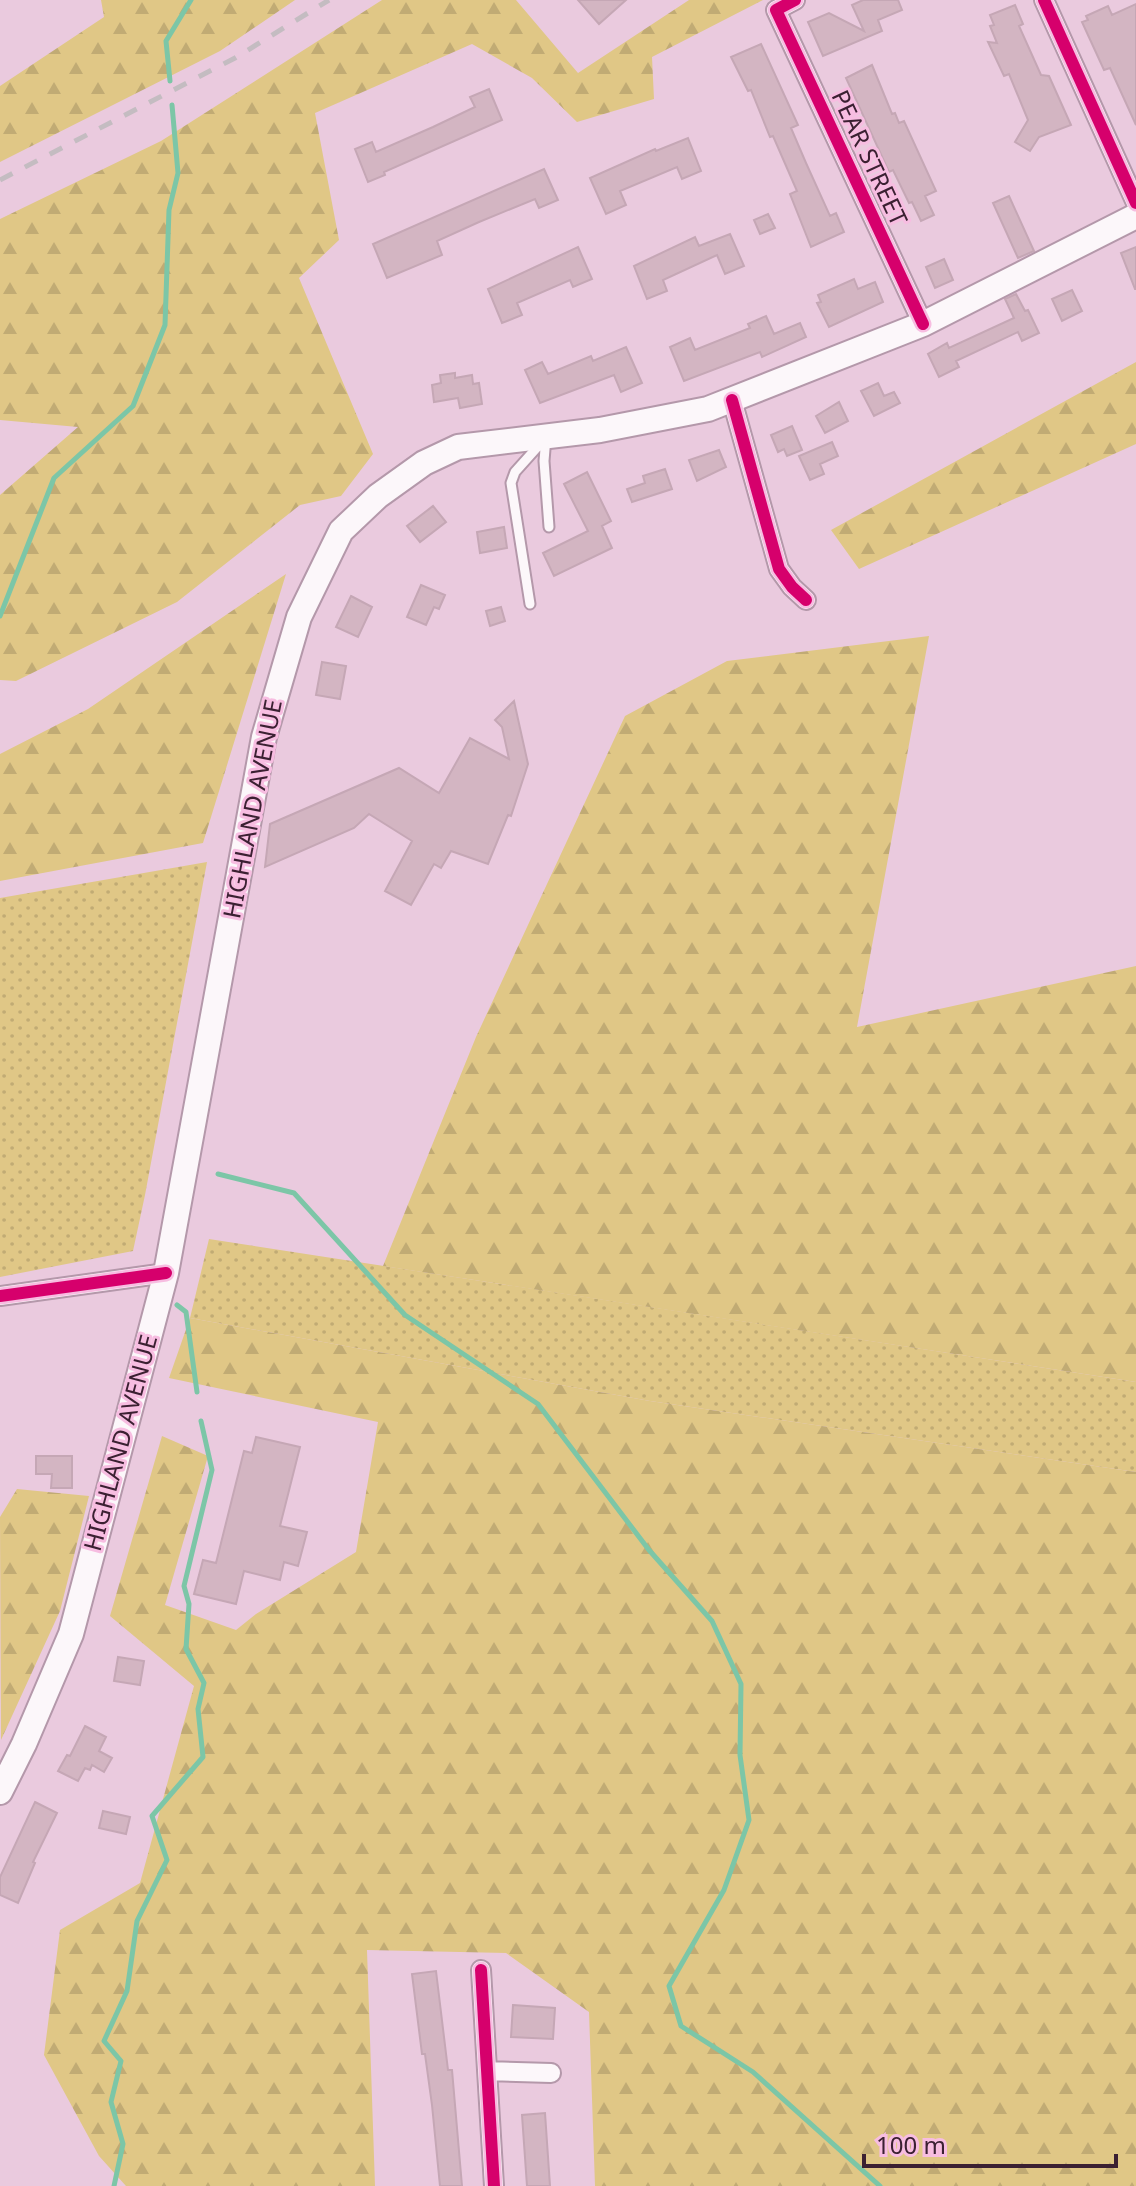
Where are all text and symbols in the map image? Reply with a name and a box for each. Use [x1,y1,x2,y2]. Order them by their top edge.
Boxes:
street label: PEAR STREET [825,84,916,231]
street label: HIGHLAND AVENUE [214,696,289,921]
street label: HIGHLAND AVENUE [75,1331,164,1554]
scale bar [864,2118,1116,2168]
text: 100 m [876,2128,946,2161]

